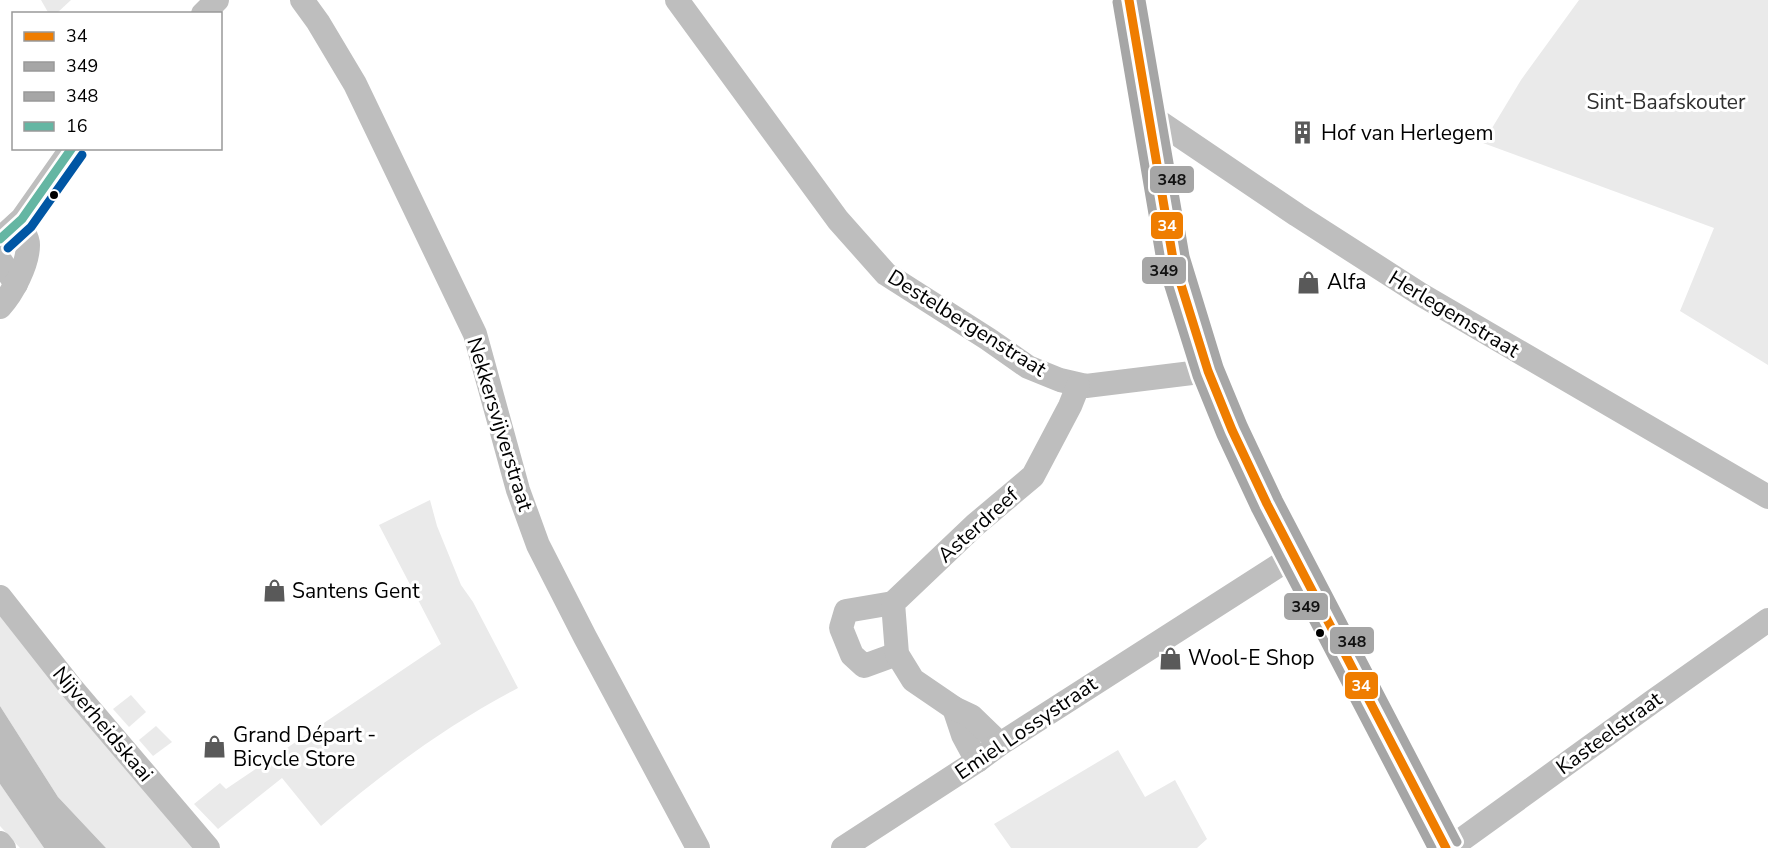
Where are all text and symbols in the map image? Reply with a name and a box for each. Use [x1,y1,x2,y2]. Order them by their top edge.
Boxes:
legend [12,12,222,150]
text: 34 [66,24,88,48]
text: 349 [66,54,98,78]
text: 348 [66,84,98,108]
park label: Sint-Baafskouter [1587,88,1746,116]
text: 16 [66,114,88,138]
place label: Hof van Herlegem [1321,119,1493,147]
building icon: Hof van Herlegem [1290,120,1316,146]
line badge: 348 [1149,165,1195,194]
text: 348 [1158,169,1186,191]
unlabelled marker [48,189,60,201]
line badge: 34 [1150,211,1184,240]
text: 34 [1157,215,1177,237]
line badge: 349 [1141,256,1187,285]
text: 349 [1150,260,1178,282]
street label: Destelbergenstraat [882,263,1052,383]
street label: Herlegemstraat [1383,264,1525,364]
place label: Alfa [1327,268,1366,296]
shop icon: Alfa [1296,269,1322,295]
street label: Nekkersvijverstraat [460,334,540,515]
street label: Asterdreef [931,480,1025,569]
place label: Santens Gent [292,577,420,605]
shop icon: Santens Gent [261,578,287,604]
line badge: 349 [1283,592,1329,621]
text: 349 [1292,596,1320,618]
line badge: 348 [1329,626,1375,655]
unlabelled marker [1314,627,1326,639]
text: 348 [1338,631,1366,653]
place label: Wool-E Shop [1188,644,1315,672]
shop icon: Wool-E Shop [1157,645,1183,671]
street label: Nijverheidskaai [46,660,160,788]
street label: Emiel Lossystraat [949,670,1103,786]
line badge: 34 [1344,671,1379,700]
text: 34 [1351,675,1371,697]
street label: Kasteelstraat [1550,685,1668,781]
place label: Grand Départ - Bicycle Store [233,721,376,773]
shop icon: Grand Départ - Bicycle Store [202,734,228,760]

